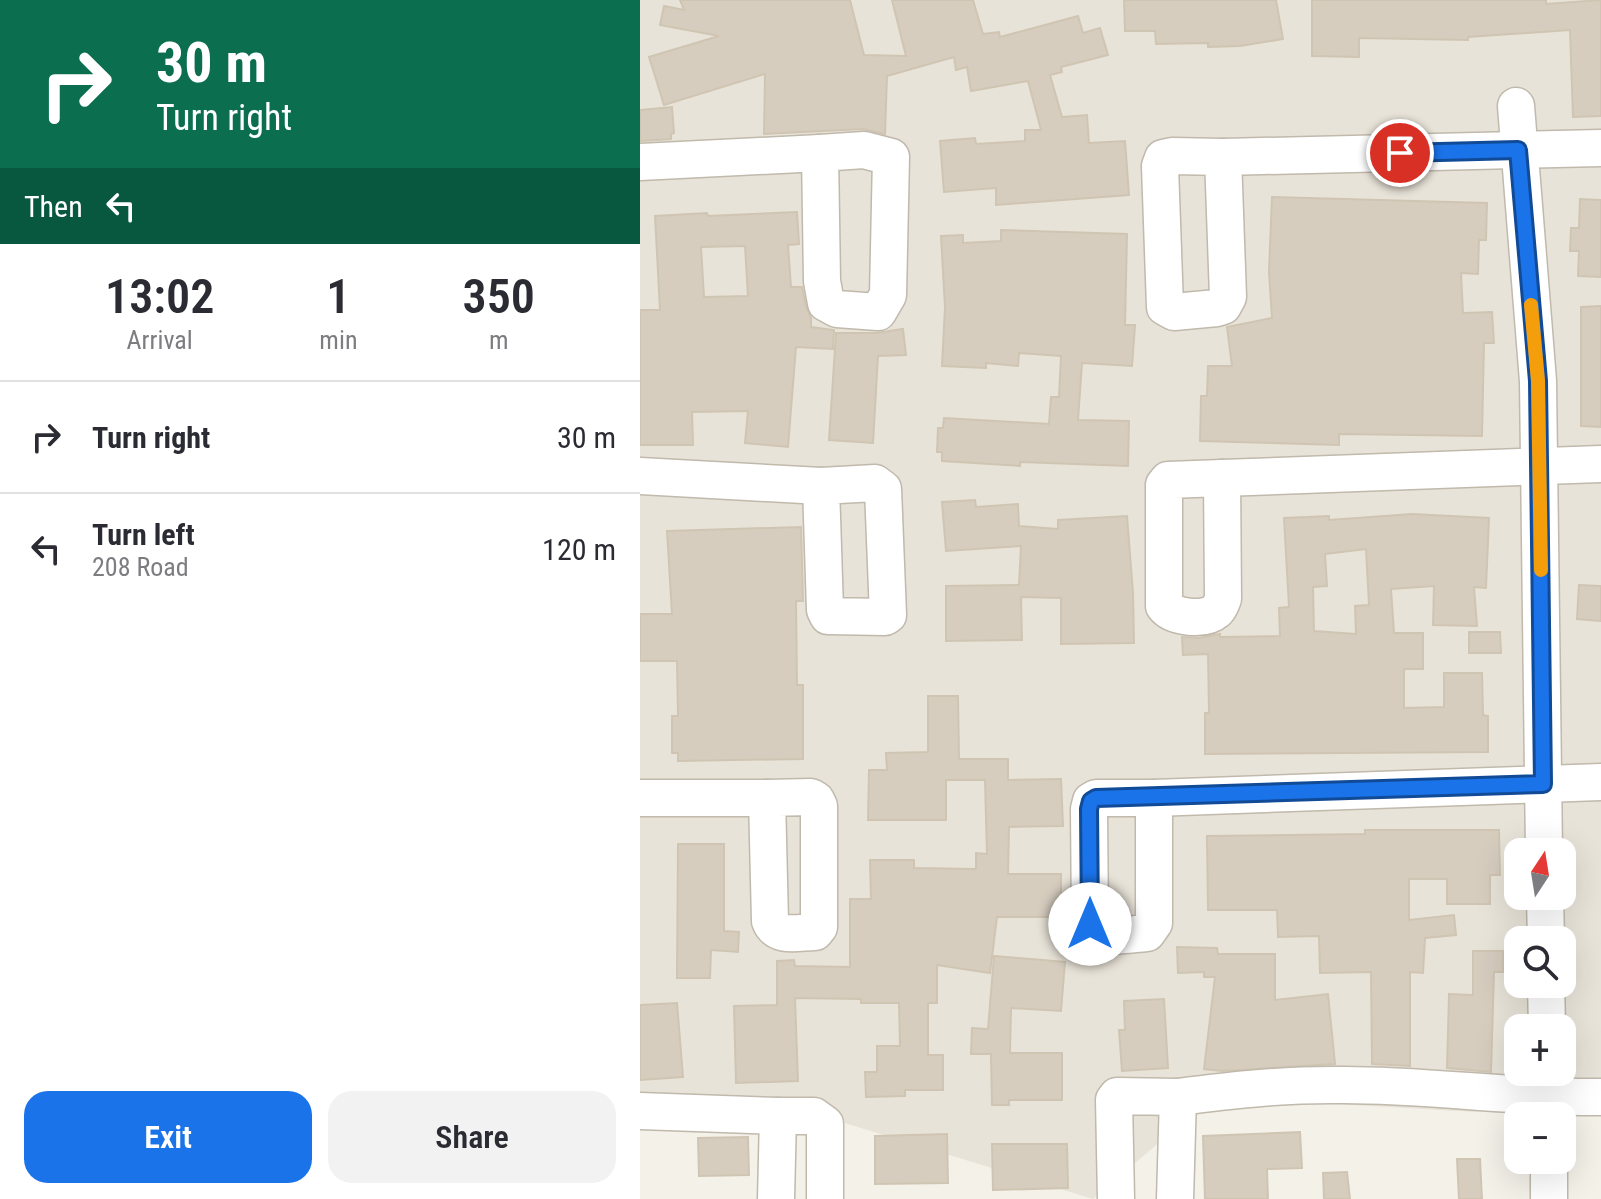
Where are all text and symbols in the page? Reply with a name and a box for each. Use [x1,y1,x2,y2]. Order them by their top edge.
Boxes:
text: 30 m [156,30,267,96]
icon: right [24,32,128,136]
text: Turn right [156,97,292,139]
pin [1366,119,1434,187]
icon: arrive [1378,131,1422,175]
icon: left [99,184,143,228]
text: Then [24,189,83,224]
text: 13:02 [105,268,214,325]
text: 1 [326,268,350,325]
text: 350 [463,268,535,325]
text: Arrival [127,325,193,355]
text: min [319,325,357,355]
text: m [489,325,509,355]
icon: right [24,415,68,459]
text: Turn right [92,420,210,455]
text: 30 m [557,420,616,455]
text: Turn left [92,517,195,552]
icon: left [24,527,68,571]
text: 120 m [542,532,616,567]
text: 208 Road [92,552,189,582]
north arrow [1504,838,1576,910]
map controls [1504,838,1576,1174]
position arrow [1048,882,1132,966]
button: search [1504,926,1576,998]
button: + [1504,1014,1576,1086]
button: Exit [24,1091,312,1183]
button: Share [328,1091,616,1183]
button: − [1504,1102,1576,1174]

